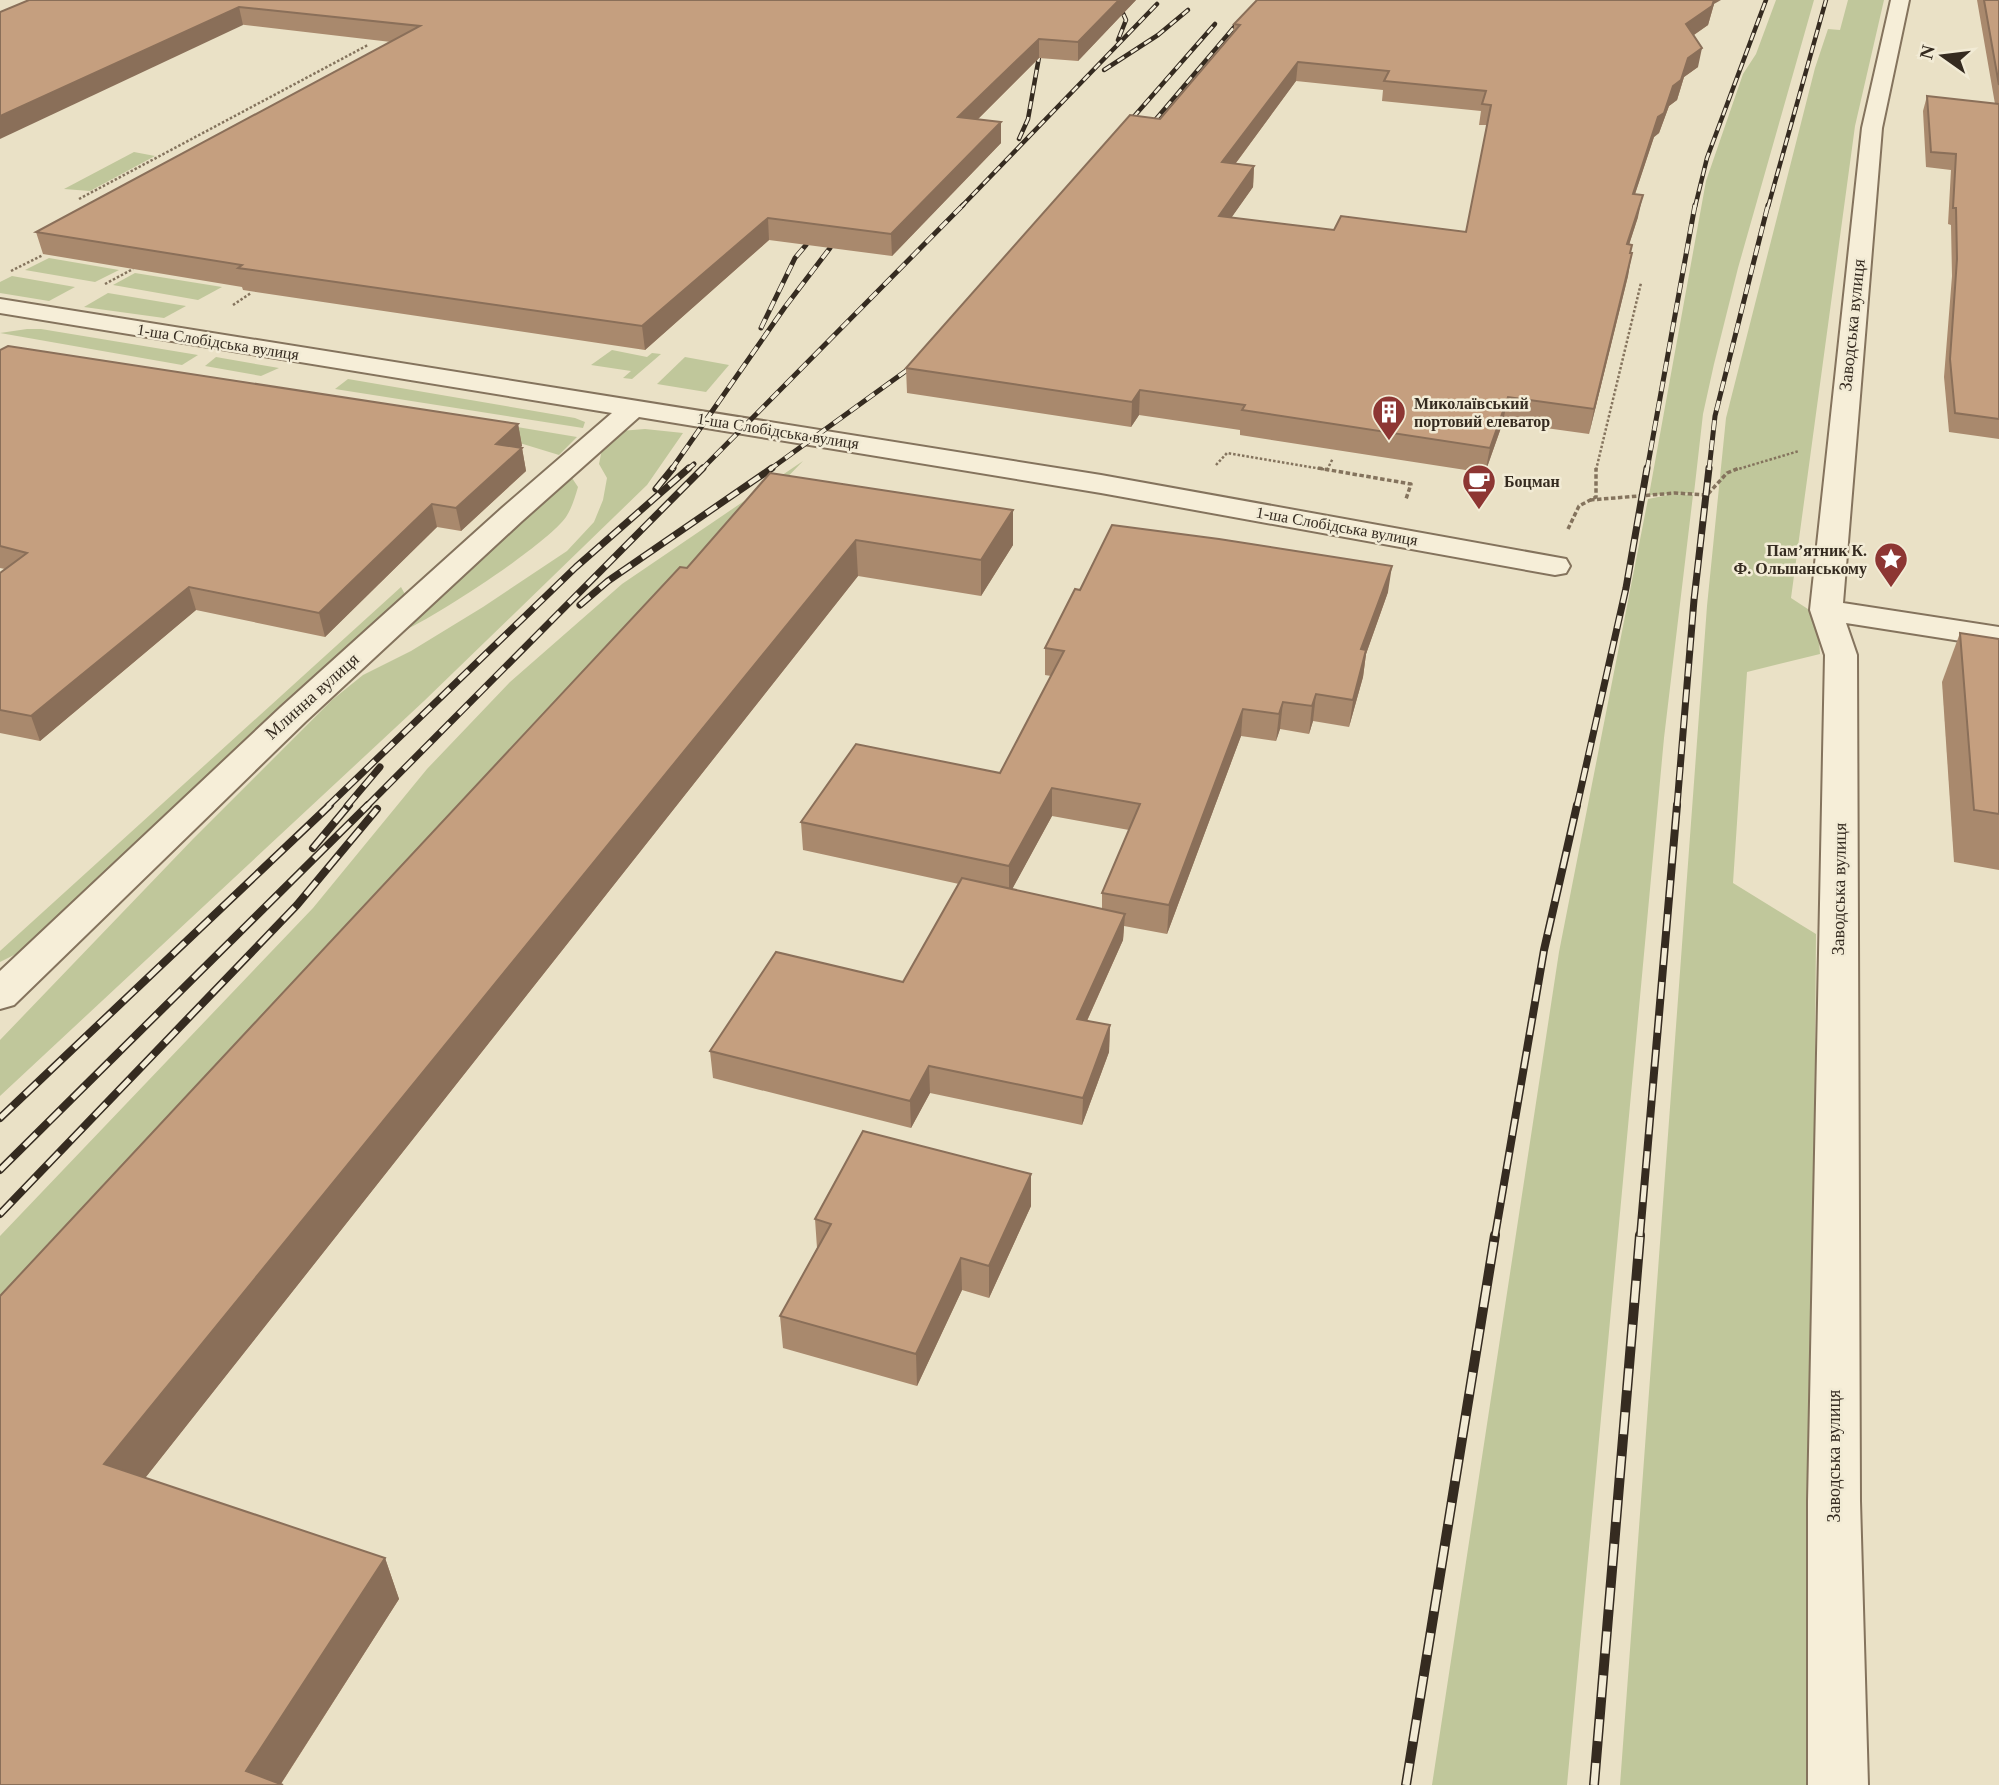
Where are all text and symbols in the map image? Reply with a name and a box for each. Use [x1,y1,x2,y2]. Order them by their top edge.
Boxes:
north arrow [1908,21,1978,91]
text: N [1915,43,1939,61]
street label: Заводська вулиця [1835,258,1869,392]
street label: 1-ша Слобідська вулиця [136,321,301,364]
building icon: Миколаївський портовий елеватор [1370,393,1408,442]
place label: Миколаївський портовий елеватор [1414,395,1550,431]
street label: 1-ша Слобідська вулиця [696,410,861,453]
cafe icon: Боцман [1460,462,1498,511]
place label: Боцман [1504,473,1560,490]
street label: 1-ша Слобідська вулиця [1255,503,1420,550]
place icon: Пам’ятник К. Ф. Ольшанському [1872,540,1910,589]
place label: Пам’ятник К. Ф. Ольшанському [1733,542,1867,578]
street label: Млинна вулиця [261,649,363,743]
street label: Заводська вулиця [1828,822,1850,956]
street label: Заводська вулиця [1824,1390,1844,1522]

